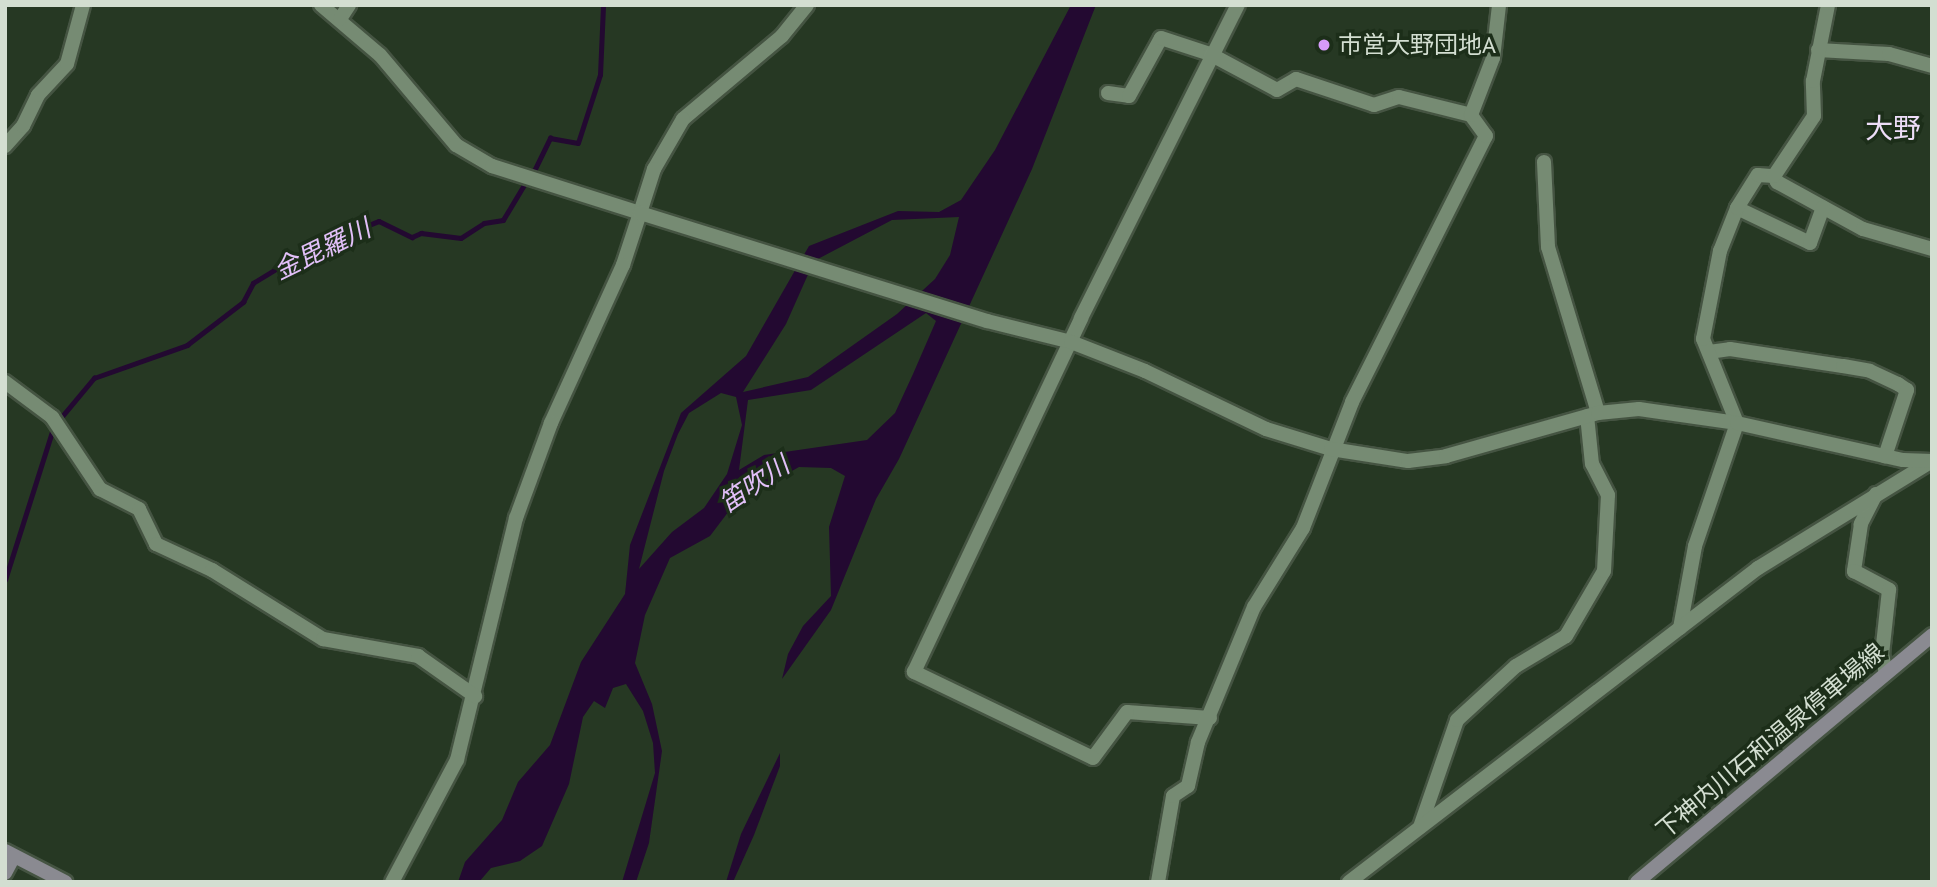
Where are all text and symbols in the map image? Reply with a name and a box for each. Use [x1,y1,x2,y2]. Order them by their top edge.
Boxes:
place label: 市営大野団地A [1338,31,1496,59]
marker: 市営大野団地A [1316,37,1332,53]
district label: 大野 [1865,111,1921,145]
water label: 金毘羅川 [268,212,376,286]
water label: 笛吹川 [713,449,795,519]
street label: 下神内川石和温泉停車場線 [1650,637,1890,845]

